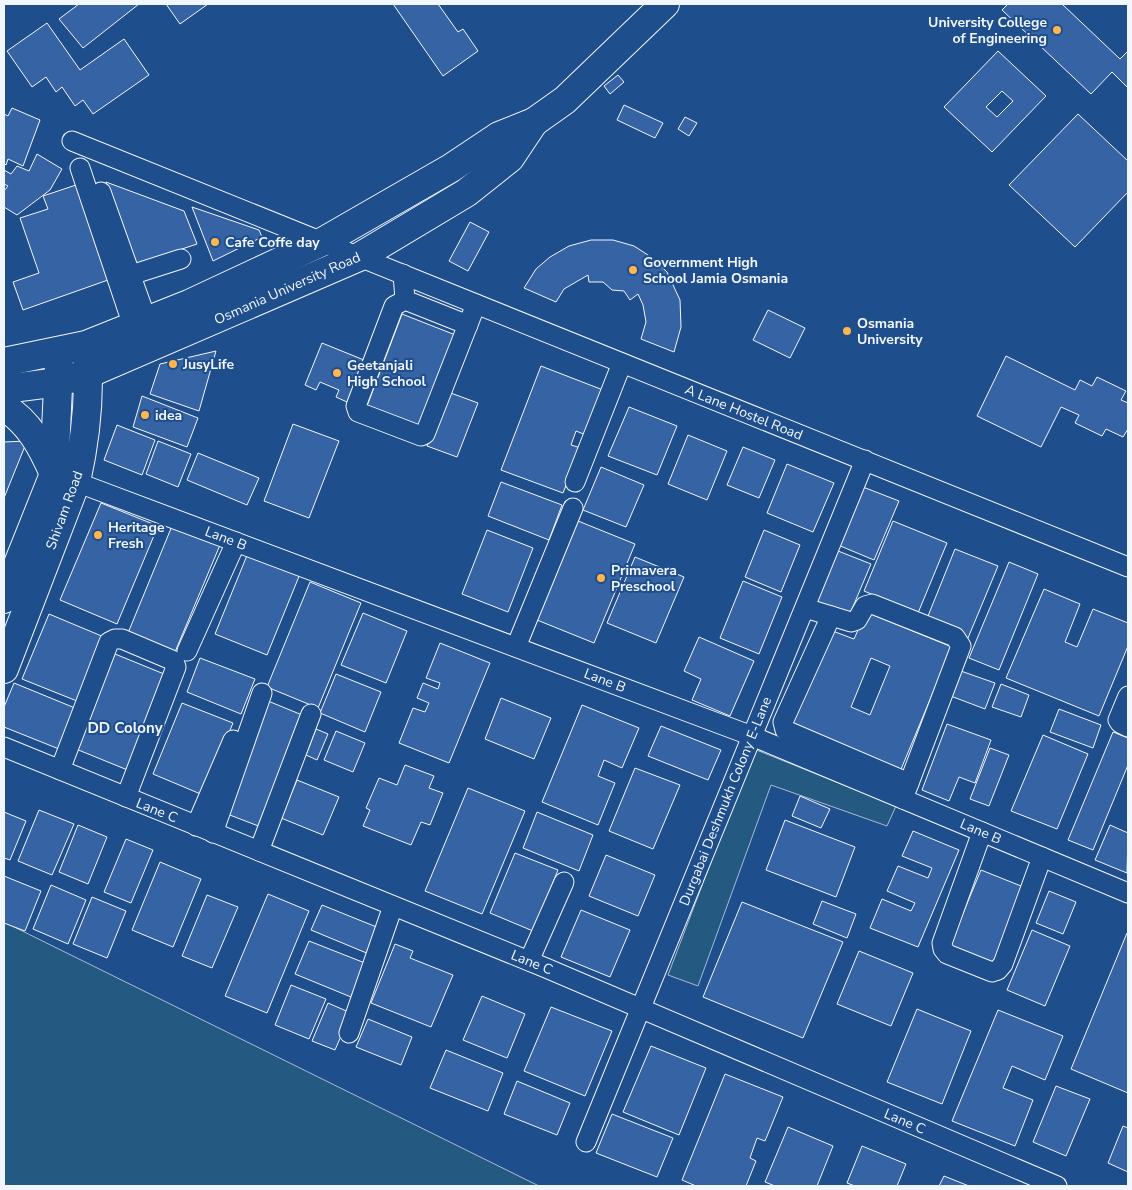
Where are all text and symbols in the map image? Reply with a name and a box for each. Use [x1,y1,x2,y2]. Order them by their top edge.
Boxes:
place label: University College of Engineering [928,13,1047,48]
marker: University College of Engineering [1051,24,1063,36]
place label: Cafe Coffe day [225,233,320,252]
marker: Cafe Coffe day [209,236,221,248]
street label: Osmania University Road [211,248,363,329]
place label: Government High School Jamia Osmania [643,253,788,288]
marker: Government High School Jamia Osmania [627,264,639,276]
place label: Osmania University [857,314,923,349]
marker: Osmania University [841,325,853,337]
place label: JusyLife [182,355,234,374]
place label: Geetanjali High School [347,356,427,391]
marker: JusyLife [167,358,179,370]
marker: Geetanjali High School [331,367,343,379]
street label: A Lane Hostel Road [682,380,806,445]
place label: idea [155,406,182,425]
marker: idea [139,409,151,421]
street label: Shivam Road [41,468,87,552]
place label: Heritage Fresh [108,518,165,553]
street label: Lane B [202,522,250,555]
marker: Heritage Fresh [92,529,104,541]
place label: Primavera Preschool [611,561,677,596]
marker: Primavera Preschool [595,572,607,584]
street label: Lane B [581,664,629,697]
street label: Durgabai Deshmukh Colony E-Lane [675,694,776,909]
district label: DD Colony [87,718,163,738]
street label: Lane C [133,794,181,827]
street label: Lane B [957,814,1005,849]
street label: Lane C [508,946,556,979]
street label: Lane C [881,1104,929,1139]

